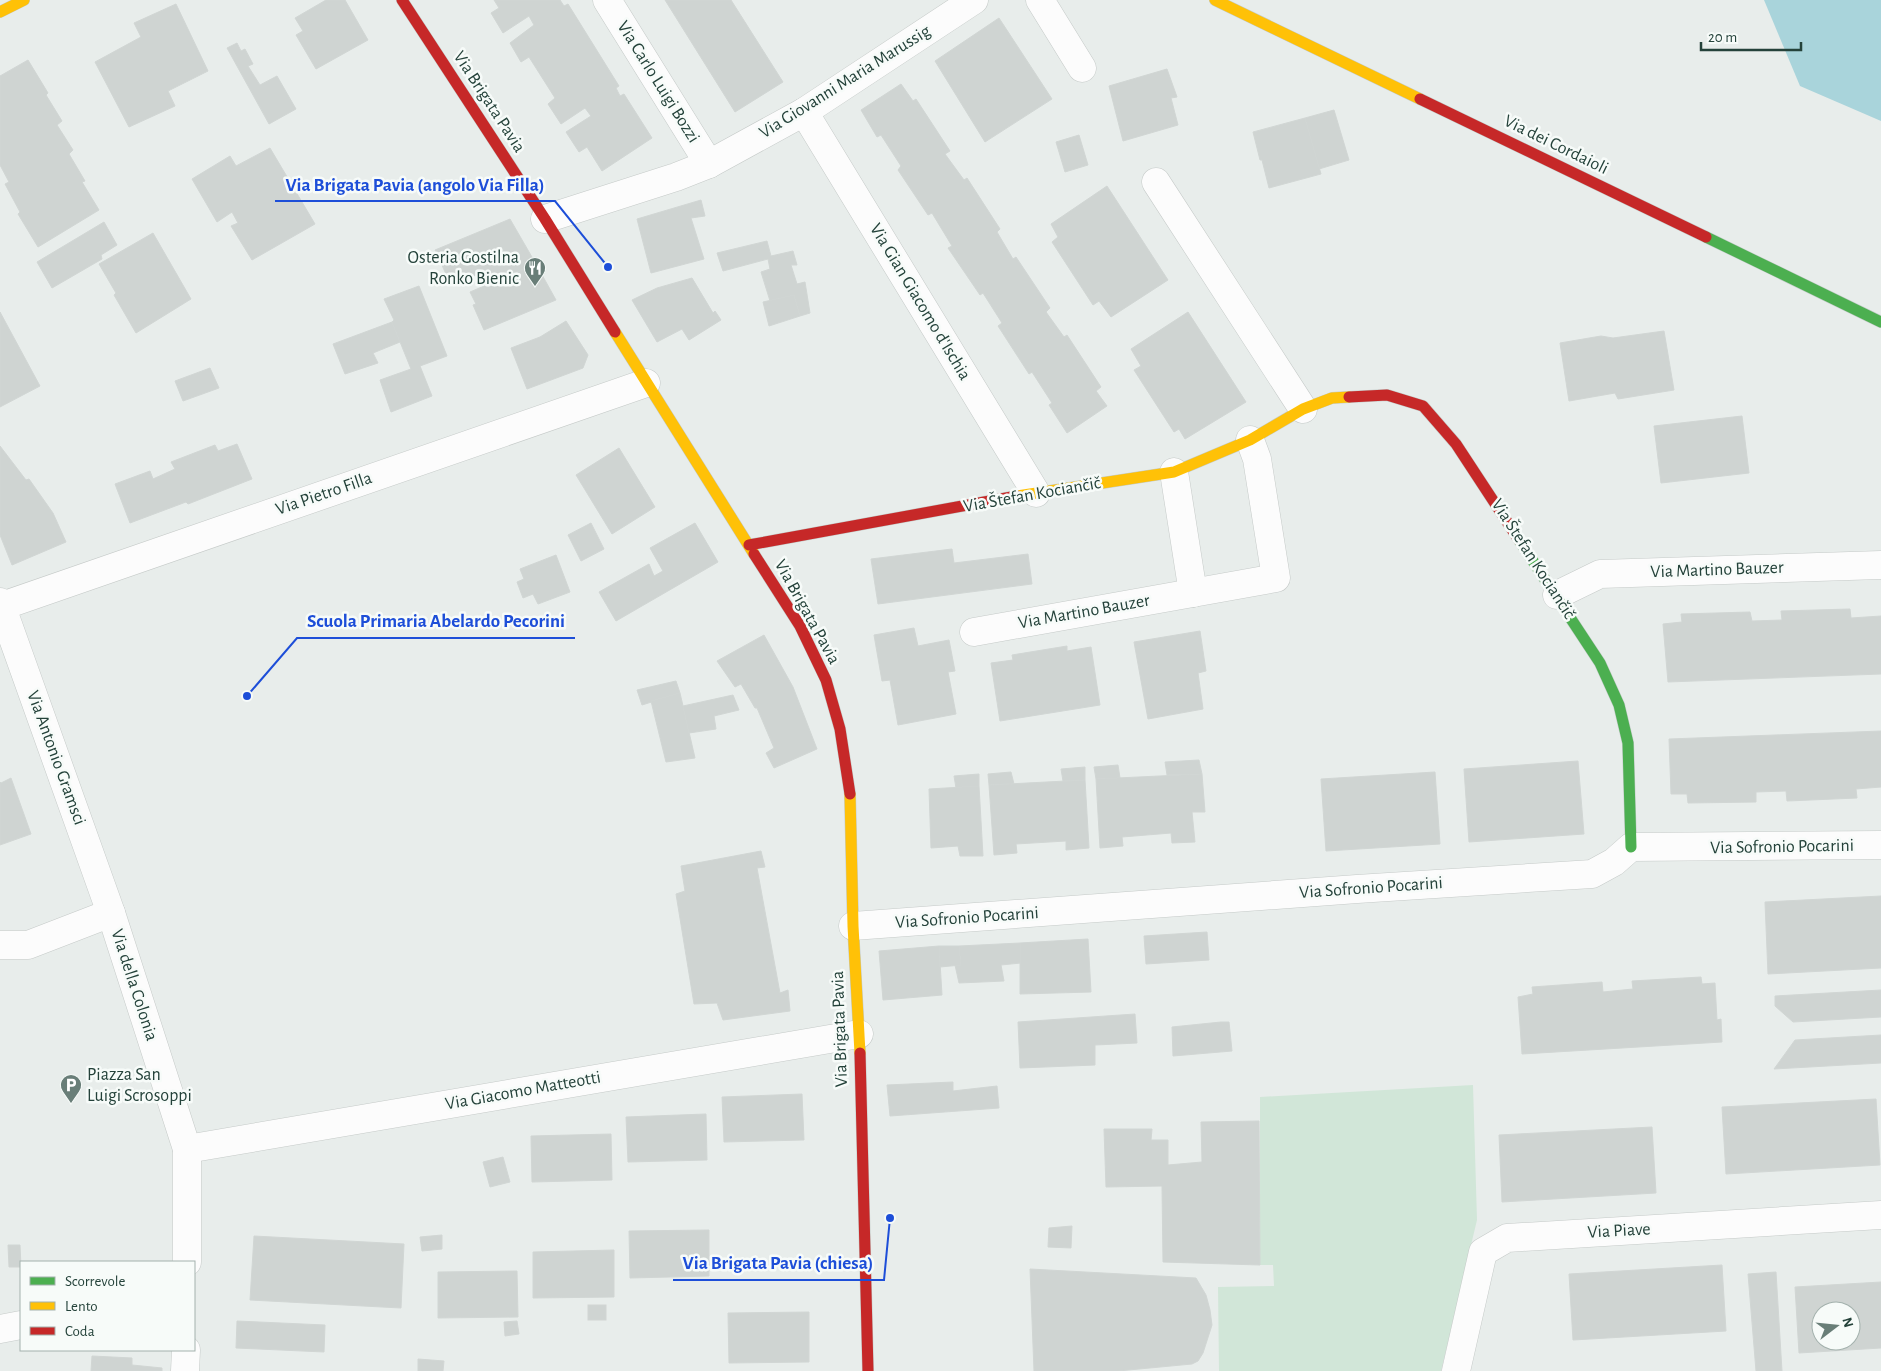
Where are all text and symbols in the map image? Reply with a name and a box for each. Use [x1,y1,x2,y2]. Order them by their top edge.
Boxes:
street label: Via Carlo Luigi Bozzi [613,18,703,146]
scale bar [1701,20,1801,52]
street label: Via Giovanni Maria Marussig [756,22,934,142]
text: 20 m [1708,30,1737,45]
street label: Via Brigata Pavia [450,48,528,156]
street label: Via dei Cordaioli [1501,112,1611,178]
callout: Via Brigata Pavia (angolo Via Filla) [275,167,555,201]
text: Via Brigata Pavia (angolo Via Filla) [285,176,545,195]
street label: Via Gian Giacomo d'Ischia [866,221,974,383]
place label: Osteria Gostilna Ronko Bienic [408,249,519,288]
restaurant icon: Osteria Gostilna Ronko Bienic [523,256,547,287]
street label: Via Pietro Filla [274,469,374,519]
street label: Via Štefan Kociančič [961,471,1102,516]
street label: Via Štefan Kociančič [1488,494,1581,622]
street label: Via Brigata Pavia [771,557,843,667]
street label: Via Martino Bauzer [1650,559,1784,581]
street label: Via Martino Bauzer [1017,592,1151,632]
callout: Scuola Primaria Abelardo Pecorini [297,604,575,638]
text: Scuola Primaria Abelardo Pecorini [307,612,565,631]
street label: Via Antonio Gramsci [23,688,89,828]
street label: Via Sofronio Pocarini [1710,837,1854,857]
street label: Via Sofronio Pocarini [1299,874,1443,902]
street label: Via Sofronio Pocarini [895,904,1039,932]
street label: Via della Colonia [107,927,161,1043]
street label: Via Brigata Pavia [829,970,851,1088]
place label: Piazza San Luigi Scrosoppi [87,1066,192,1105]
street label: Via Giacomo Matteotti [444,1068,602,1114]
parking icon: Piazza San Luigi Scrosoppi [59,1073,83,1104]
street label: Via Piave [1587,1220,1651,1242]
callout: Via Brigata Pavia (chiesa) [673,1246,884,1280]
text: Via Brigata Pavia (chiesa) [683,1254,873,1273]
legend [20,1261,195,1351]
text: Scorrevole [65,1274,126,1289]
text: Lento [65,1299,98,1314]
north arrow [1811,1301,1861,1351]
text: N [1839,1316,1856,1329]
text: Coda [65,1324,95,1339]

